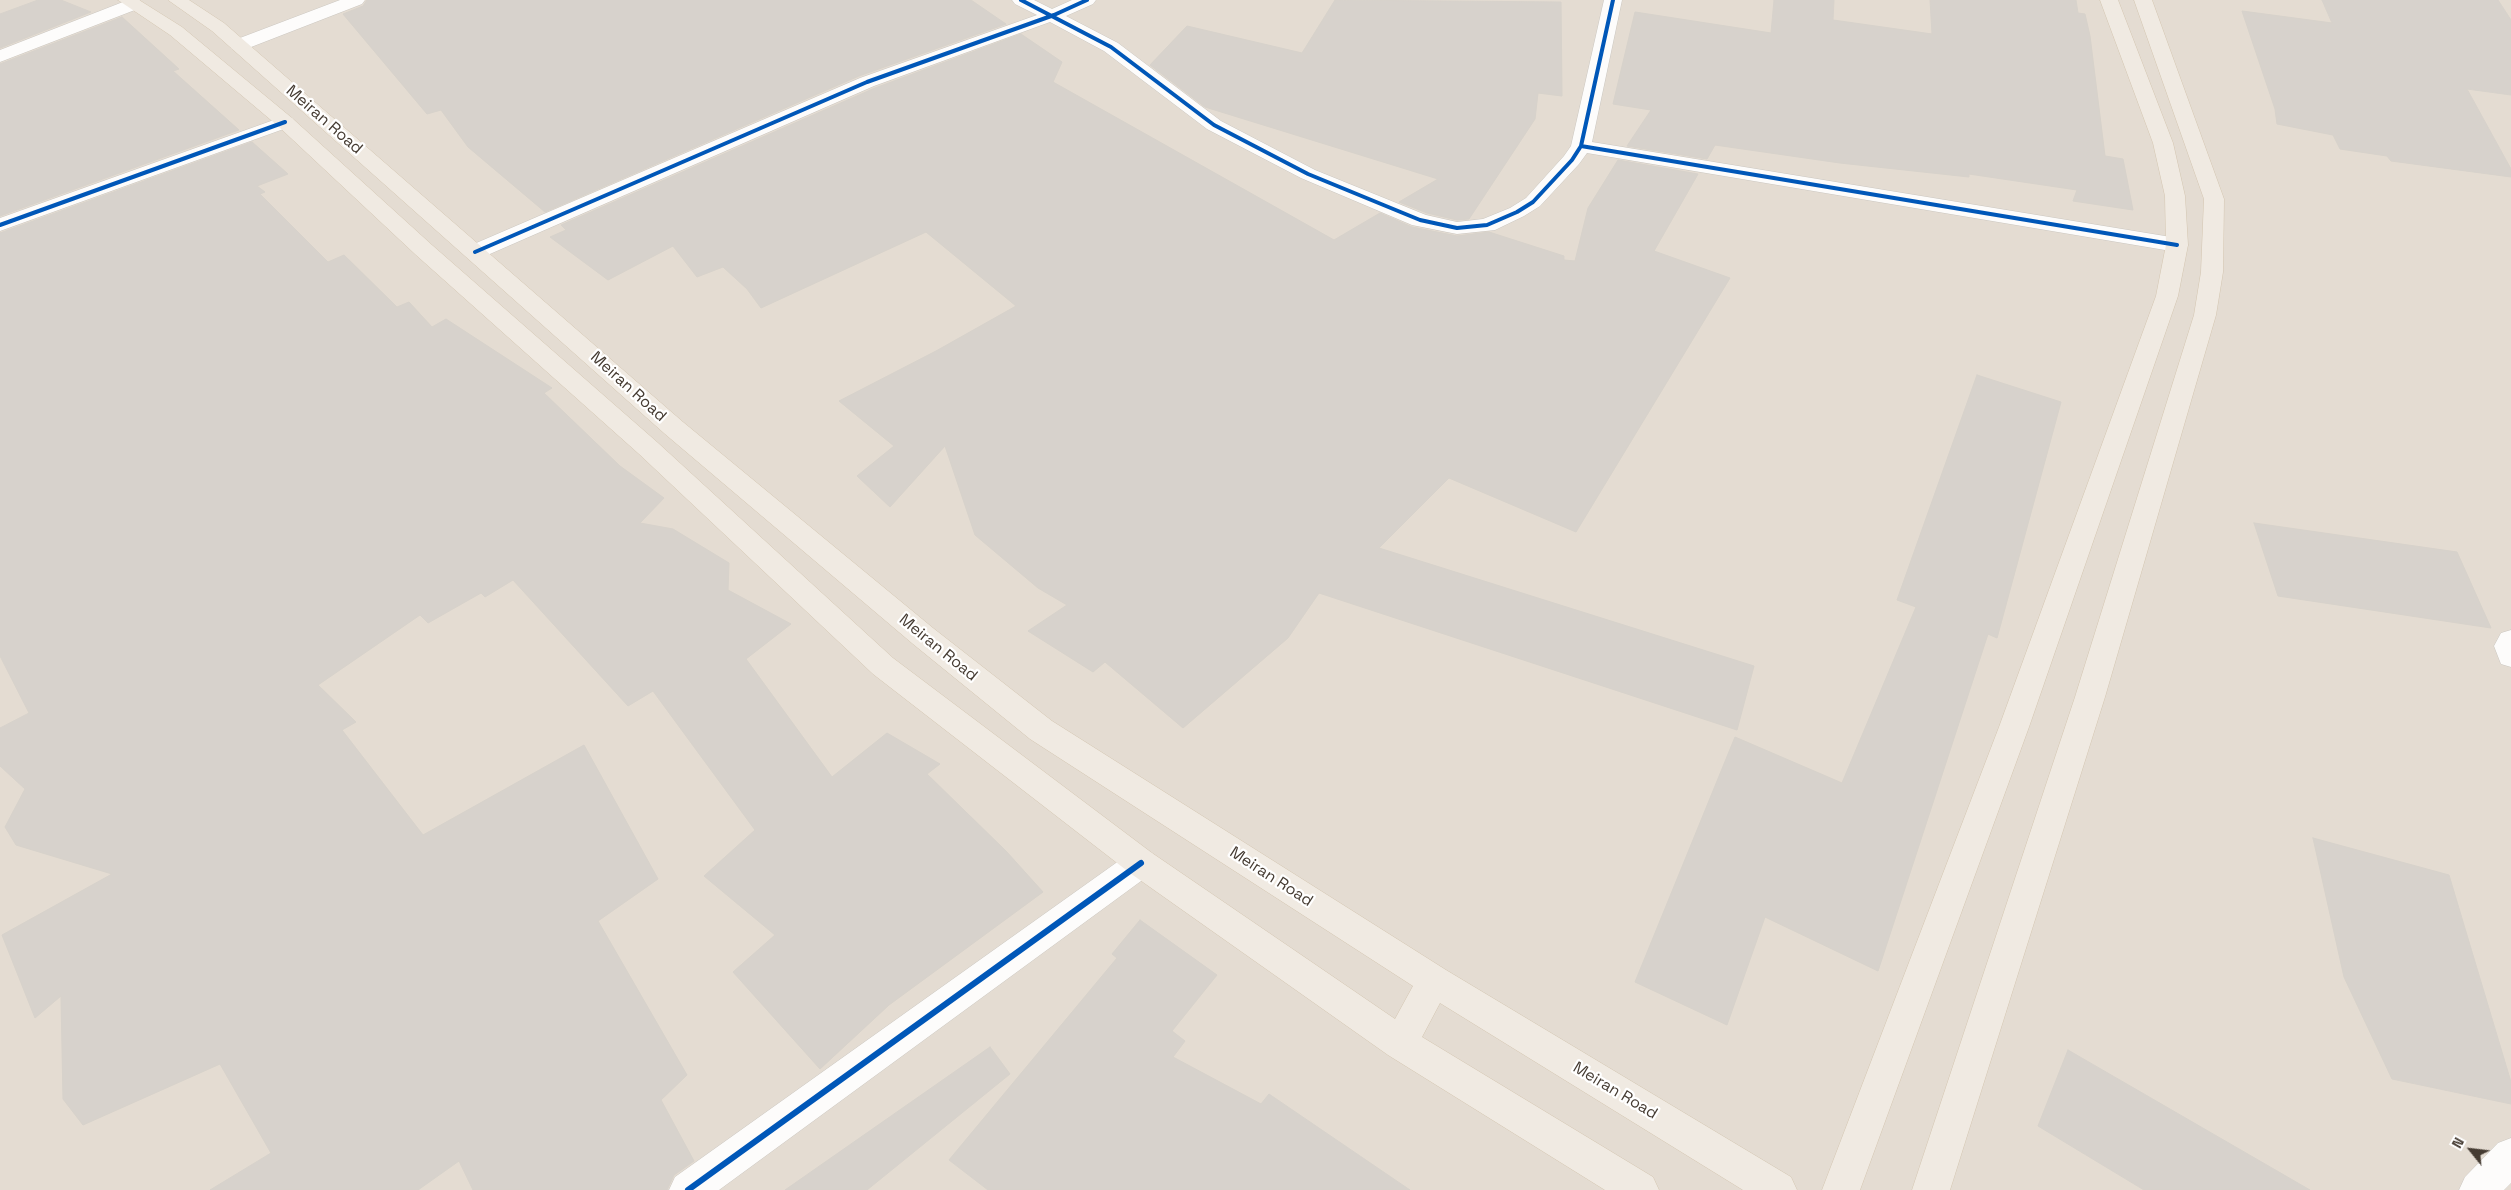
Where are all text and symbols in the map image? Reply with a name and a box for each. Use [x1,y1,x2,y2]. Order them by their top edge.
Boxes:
street label: Meiran Road [282,81,366,159]
street label: Meiran Road [586,348,670,426]
street label: Meiran Road [895,611,981,685]
street label: Meiran Road [1226,843,1316,911]
street label: Meiran Road [1569,1058,1661,1124]
north arrow [2446,1125,2496,1175]
text: N [2448,1134,2468,1151]

